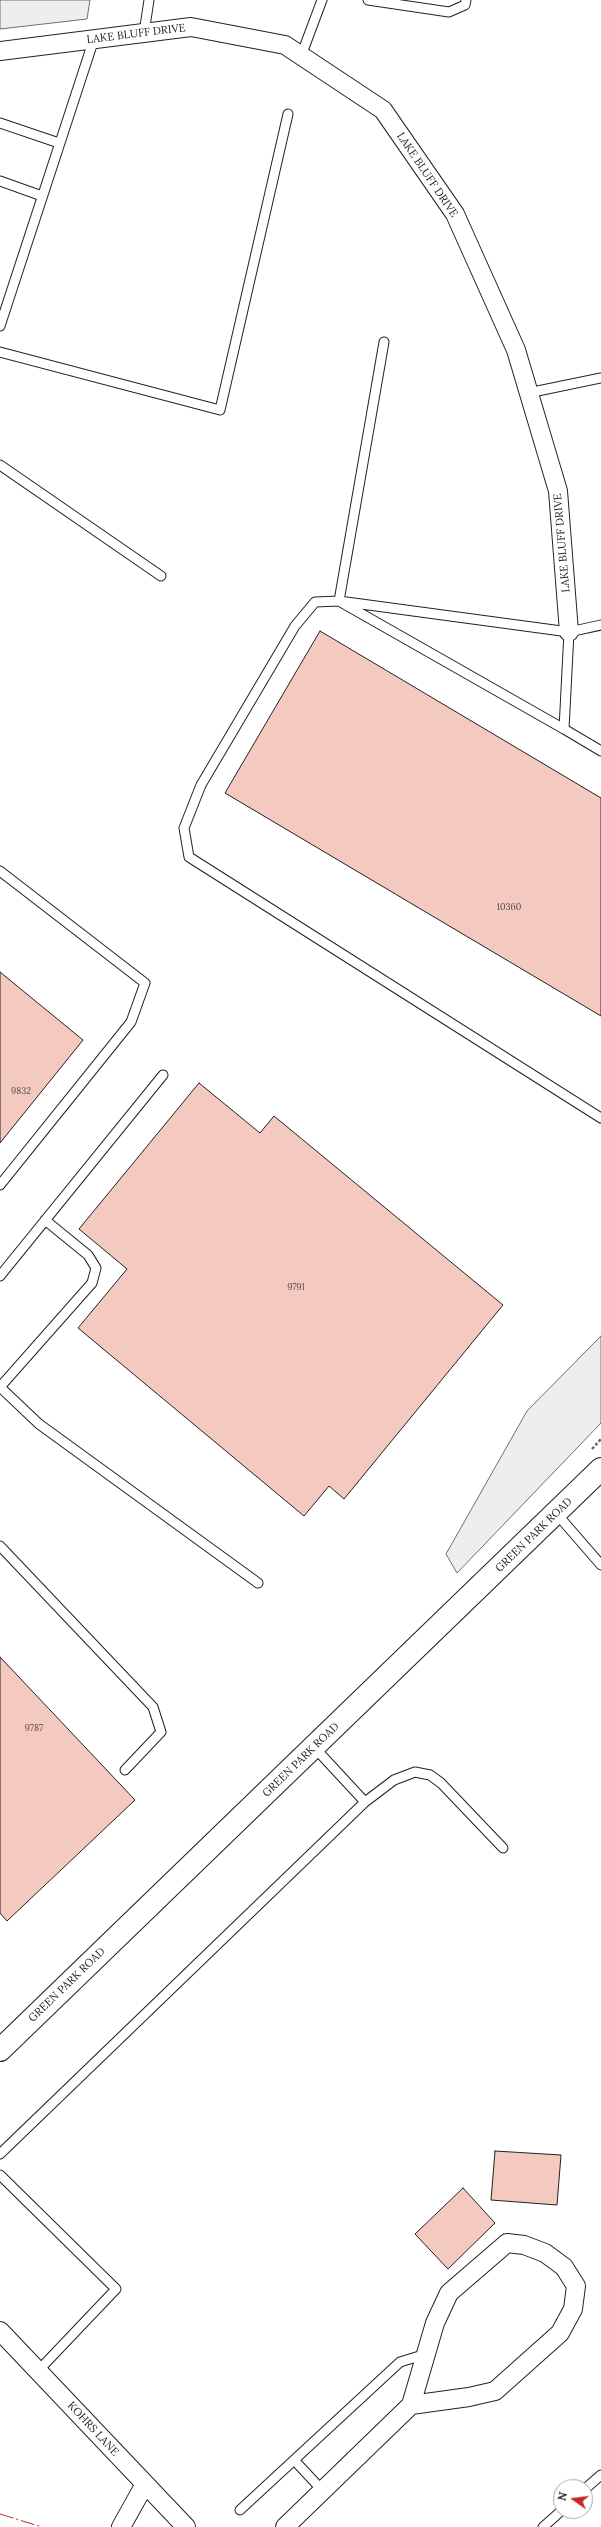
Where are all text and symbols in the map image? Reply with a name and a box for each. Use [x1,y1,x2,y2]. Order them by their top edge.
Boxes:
street label: LAKE BLUFF DRIVE [86,21,186,47]
street label: LAKE BLUFF DRIVE [394,130,460,220]
street label: LAKE BLUFF DRIVE [551,493,573,593]
house number: 10360 [497,902,521,912]
house number: 9832 [11,1086,31,1096]
house number: 9791 [287,1282,305,1292]
street label: GREEN PARK ROAD [493,1495,575,1575]
street label: GREEN PARK ROAD [260,1720,342,1800]
house number: 9787 [25,1723,43,1733]
street label: GREEN PARK ROAD [26,1945,108,2025]
street label: KOHRS LANE [65,2399,121,2459]
north arrow [553,2479,593,2519]
text: N [555,2491,570,2502]

